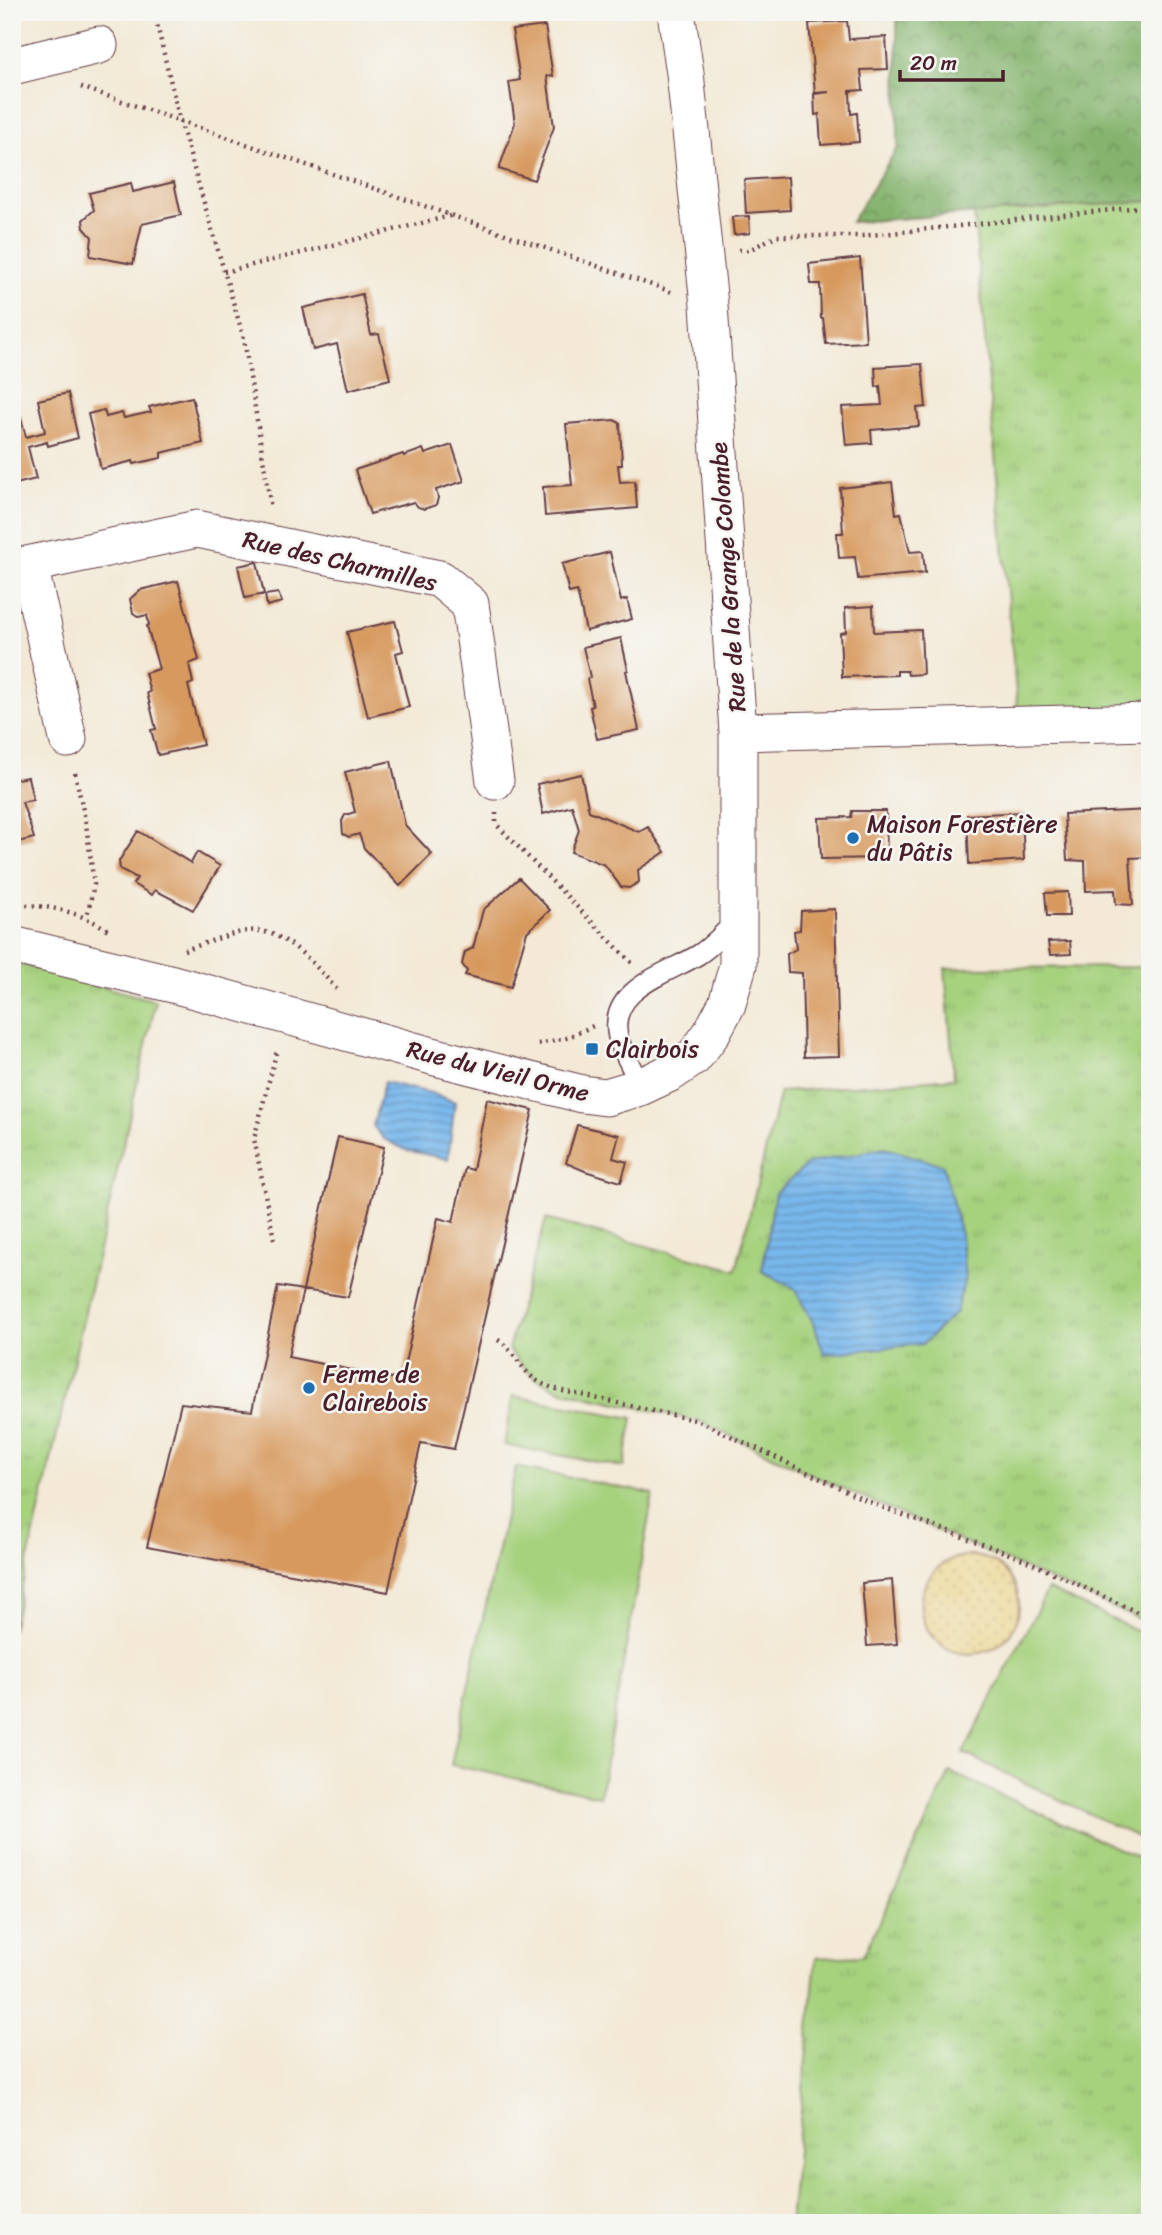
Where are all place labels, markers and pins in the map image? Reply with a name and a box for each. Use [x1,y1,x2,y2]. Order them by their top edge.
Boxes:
place label: Maison Forestière du Pâtis [867,803,1057,873]
marker: Maison Forestière du Pâtis [845,830,861,846]
place label: Clairbois [606,1028,700,1070]
marker: Clairbois [584,1041,600,1057]
place label: Ferme de Clairebois [323,1353,429,1423]
marker: Ferme de Clairebois [301,1380,317,1396]

